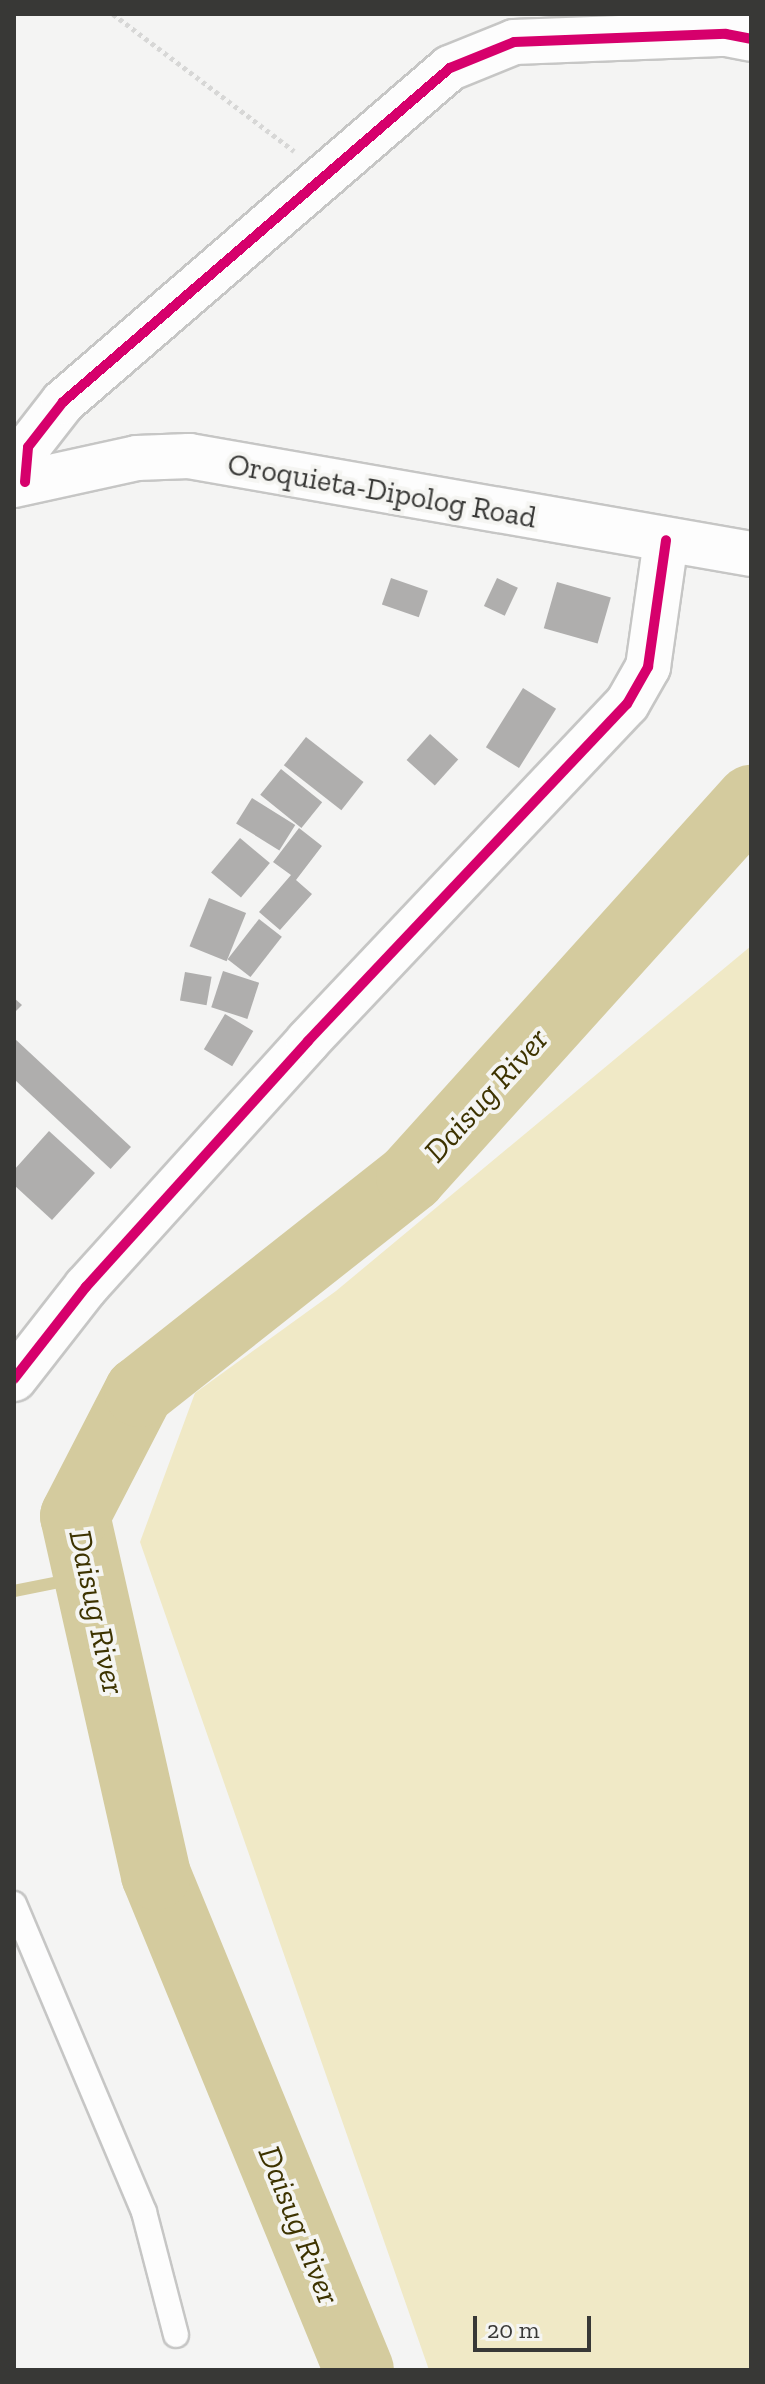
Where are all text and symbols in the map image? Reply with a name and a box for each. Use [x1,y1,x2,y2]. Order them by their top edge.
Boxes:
street label: Oroquieta-Dipolog Road [225,446,539,536]
water label: Daisug River [416,1020,556,1170]
water label: Daisug River [61,1526,133,1698]
water label: Daisug River [250,2140,348,2310]
scale bar [477,2300,595,2350]
text: 20 m [487,2315,539,2344]

